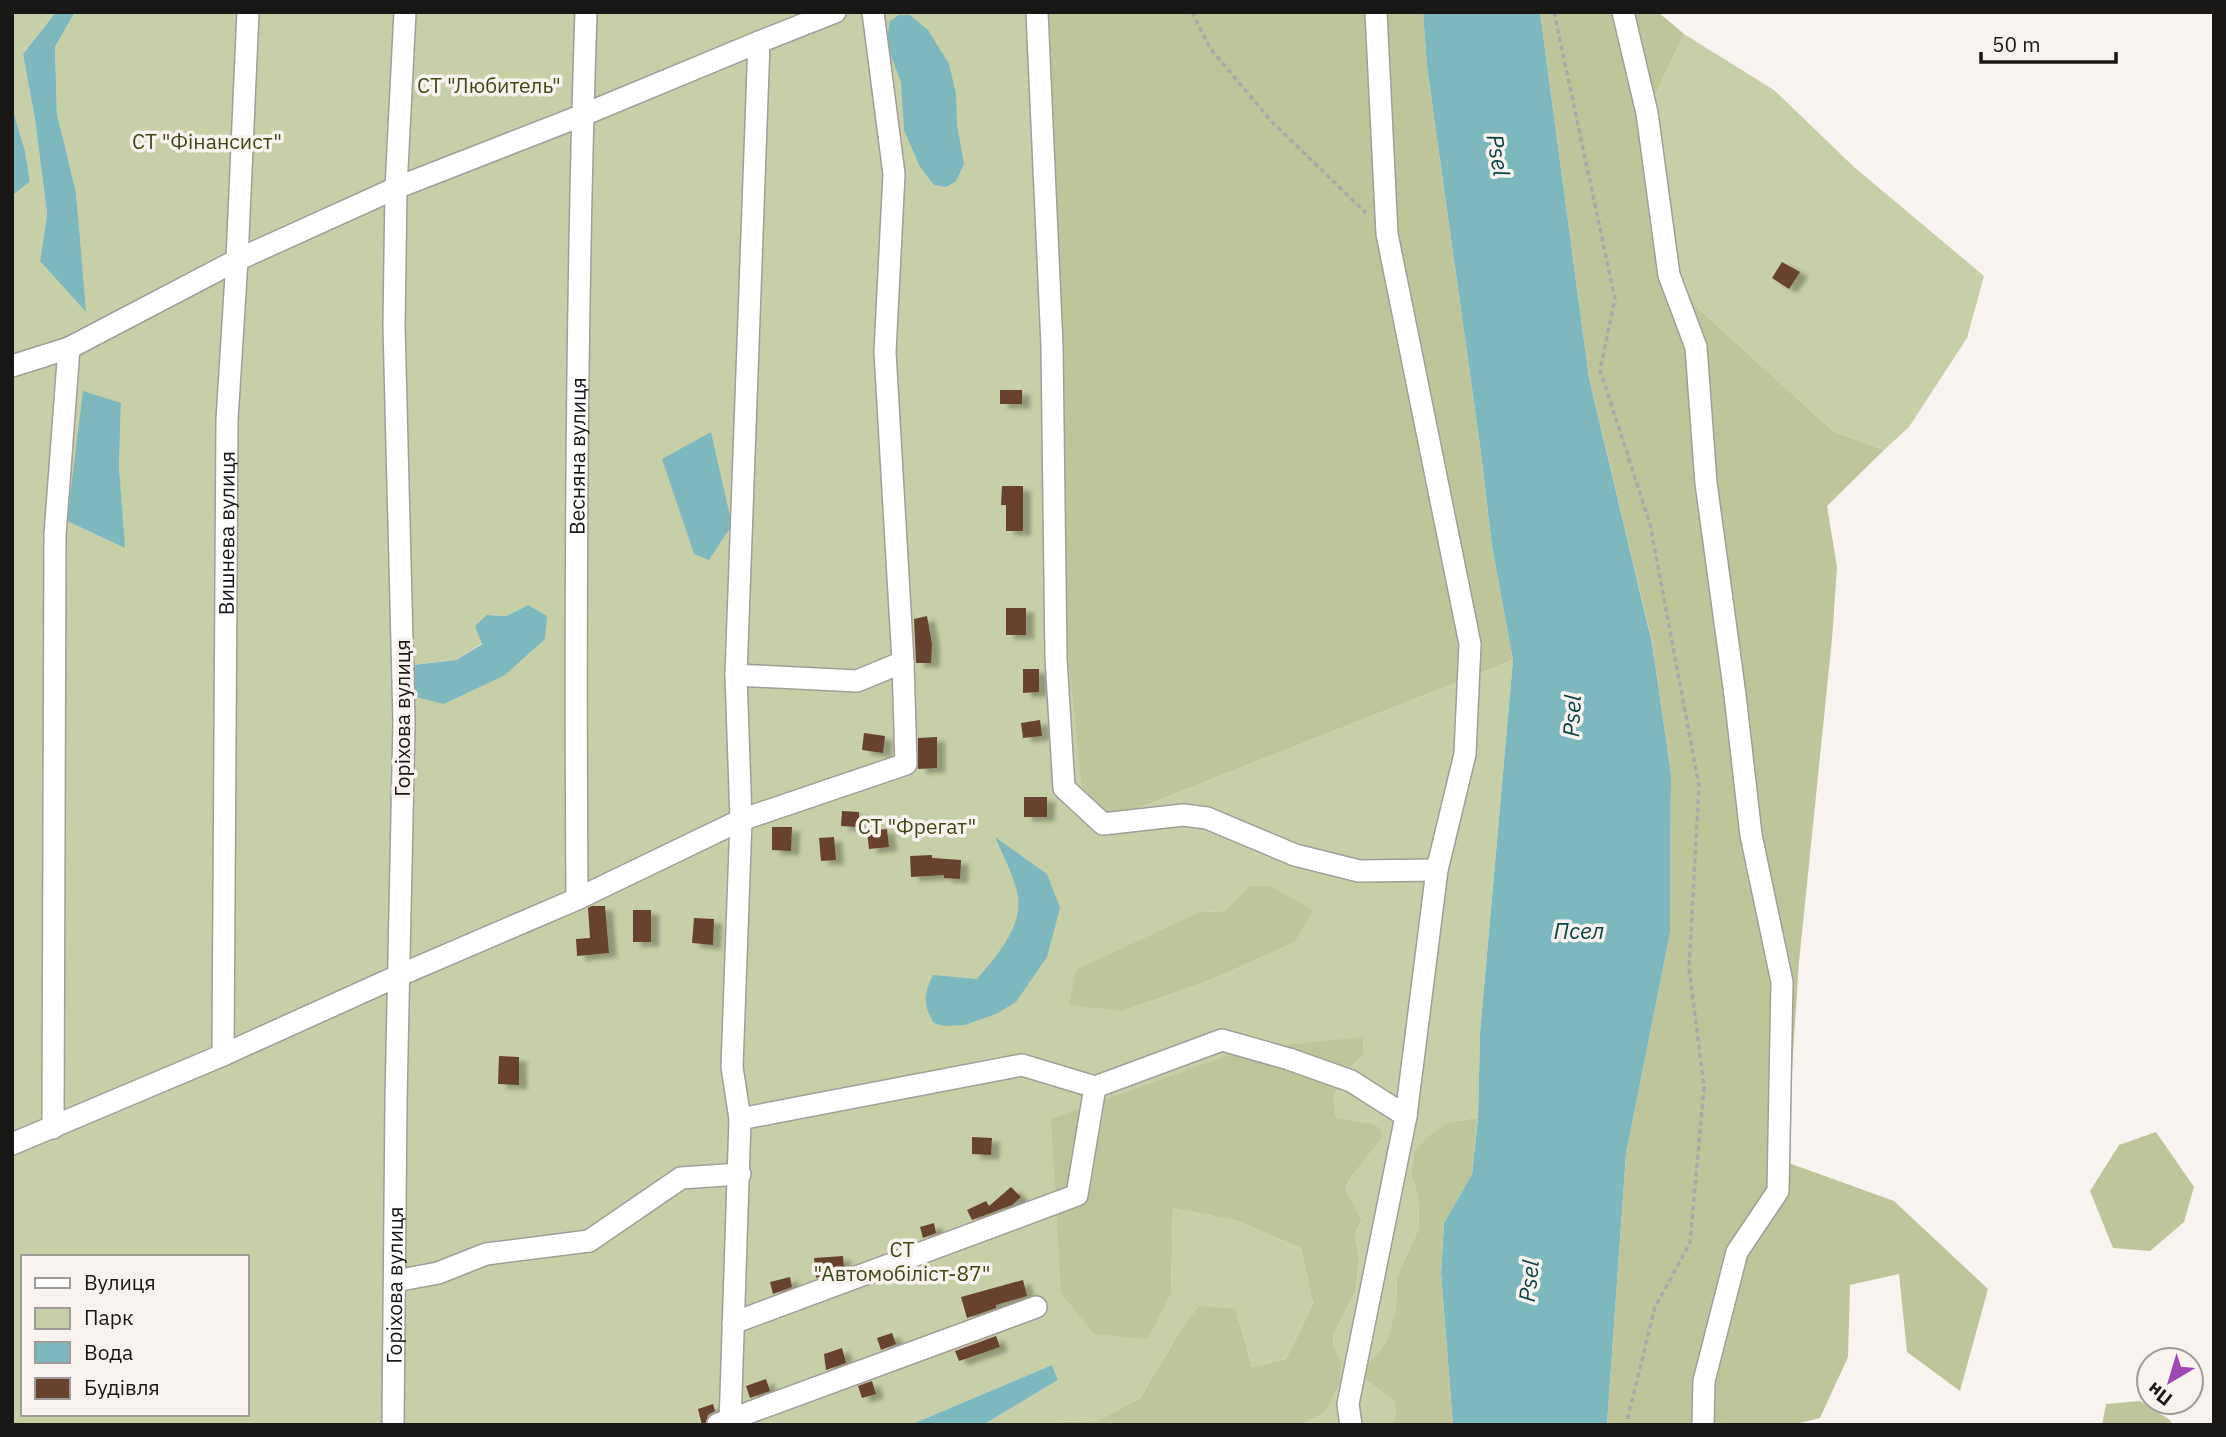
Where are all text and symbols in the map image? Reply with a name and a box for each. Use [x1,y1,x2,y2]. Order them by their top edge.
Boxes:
scale bar [1981,21,2116,65]
text: 50 m [1992,30,2041,58]
park label: СТ "Любитель" [417,71,561,99]
park label: СТ "Фiнансист" [132,127,282,155]
water label: Psel [1481,132,1518,179]
street label: Весняна вулиця [562,377,592,535]
street label: Вишнева вулиця [212,451,241,615]
street label: Горіхова вулиця [388,639,416,797]
water label: Psel [1555,693,1587,738]
park label: СТ "Фрегат" [858,812,976,840]
water label: Псел [1554,915,1604,945]
street label: Горіхова вулиця [380,1206,409,1364]
park label: СТ "Автомобiлiст-87" [814,1235,990,1287]
legend [21,1255,248,1416]
water label: Psel [1511,1258,1545,1303]
text: Вулиця [84,1268,156,1296]
text: Парк [84,1303,134,1331]
text: Вода [84,1338,133,1366]
north arrow [2135,1346,2205,1416]
text: Будівля [84,1373,160,1401]
text: Пн [2142,1377,2177,1412]

